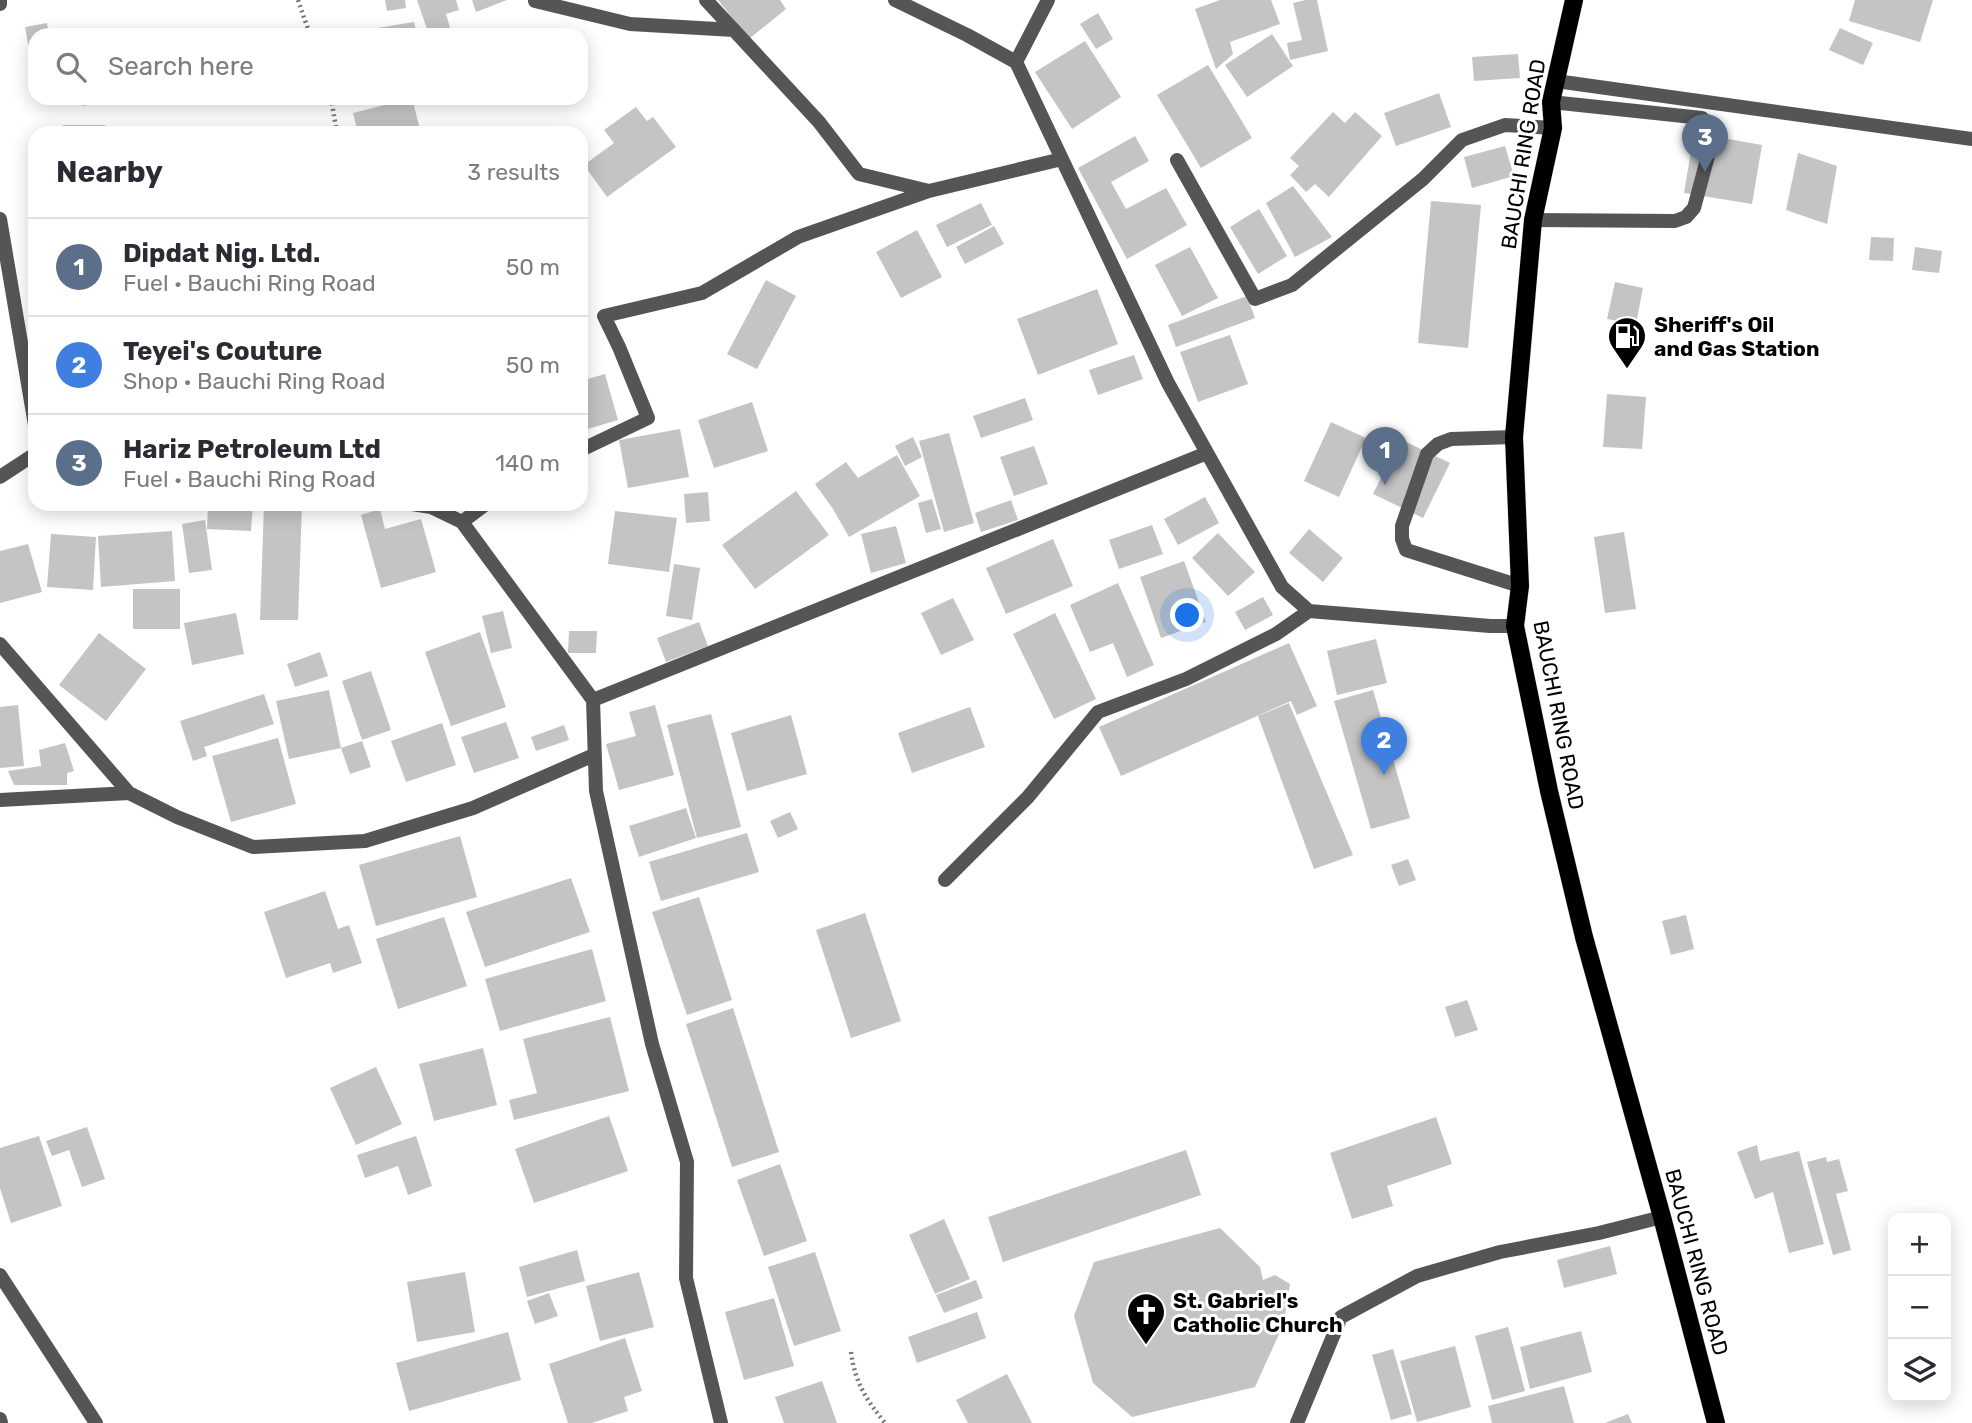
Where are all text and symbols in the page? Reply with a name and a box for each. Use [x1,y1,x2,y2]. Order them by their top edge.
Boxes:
search box [28,28,588,105]
icon: search [52,48,90,86]
text: Search here [108,51,254,82]
street label: BAUCHI RING ROAD [1496,57,1550,251]
pin: 3 [1682,114,1728,172]
text: Nearby [56,154,163,190]
text: 3 results [467,158,560,186]
text: Dipdat Nig. Ltd. [123,238,320,269]
text: 1 [73,253,85,281]
text: 50 m [506,253,560,281]
text: Fuel · Bauchi Ring Road [123,269,376,297]
place label: Sheriff's Oil and Gas Station [1654,312,1819,361]
fuel station icon: Sheriff's Oil and Gas Station [1606,315,1648,370]
text: Teyei's Couture [123,336,322,367]
text: 2 [72,351,86,379]
text: 50 m [506,351,560,379]
text: Shop · Bauchi Ring Road [123,367,385,395]
pin: 1 [1362,427,1408,485]
text: Hariz Petroleum Ltd [123,434,381,465]
text: 3 [71,449,87,477]
text: 140 m [495,449,560,477]
text: Fuel · Bauchi Ring Road [123,465,376,493]
your location [1170,598,1204,632]
street label: BAUCHI RING ROAD [1528,618,1590,812]
pin: 2 [1361,717,1407,775]
street label: BAUCHI RING ROAD [1660,1166,1734,1358]
map controls [1888,1213,1951,1402]
button: + [1888,1213,1951,1276]
button: − [1888,1276,1951,1339]
place label: St. Gabriel's Catholic Church [1173,1288,1343,1337]
church icon: St. Gabriel's Catholic Church [1125,1291,1167,1346]
button: layers [1888,1339,1951,1402]

